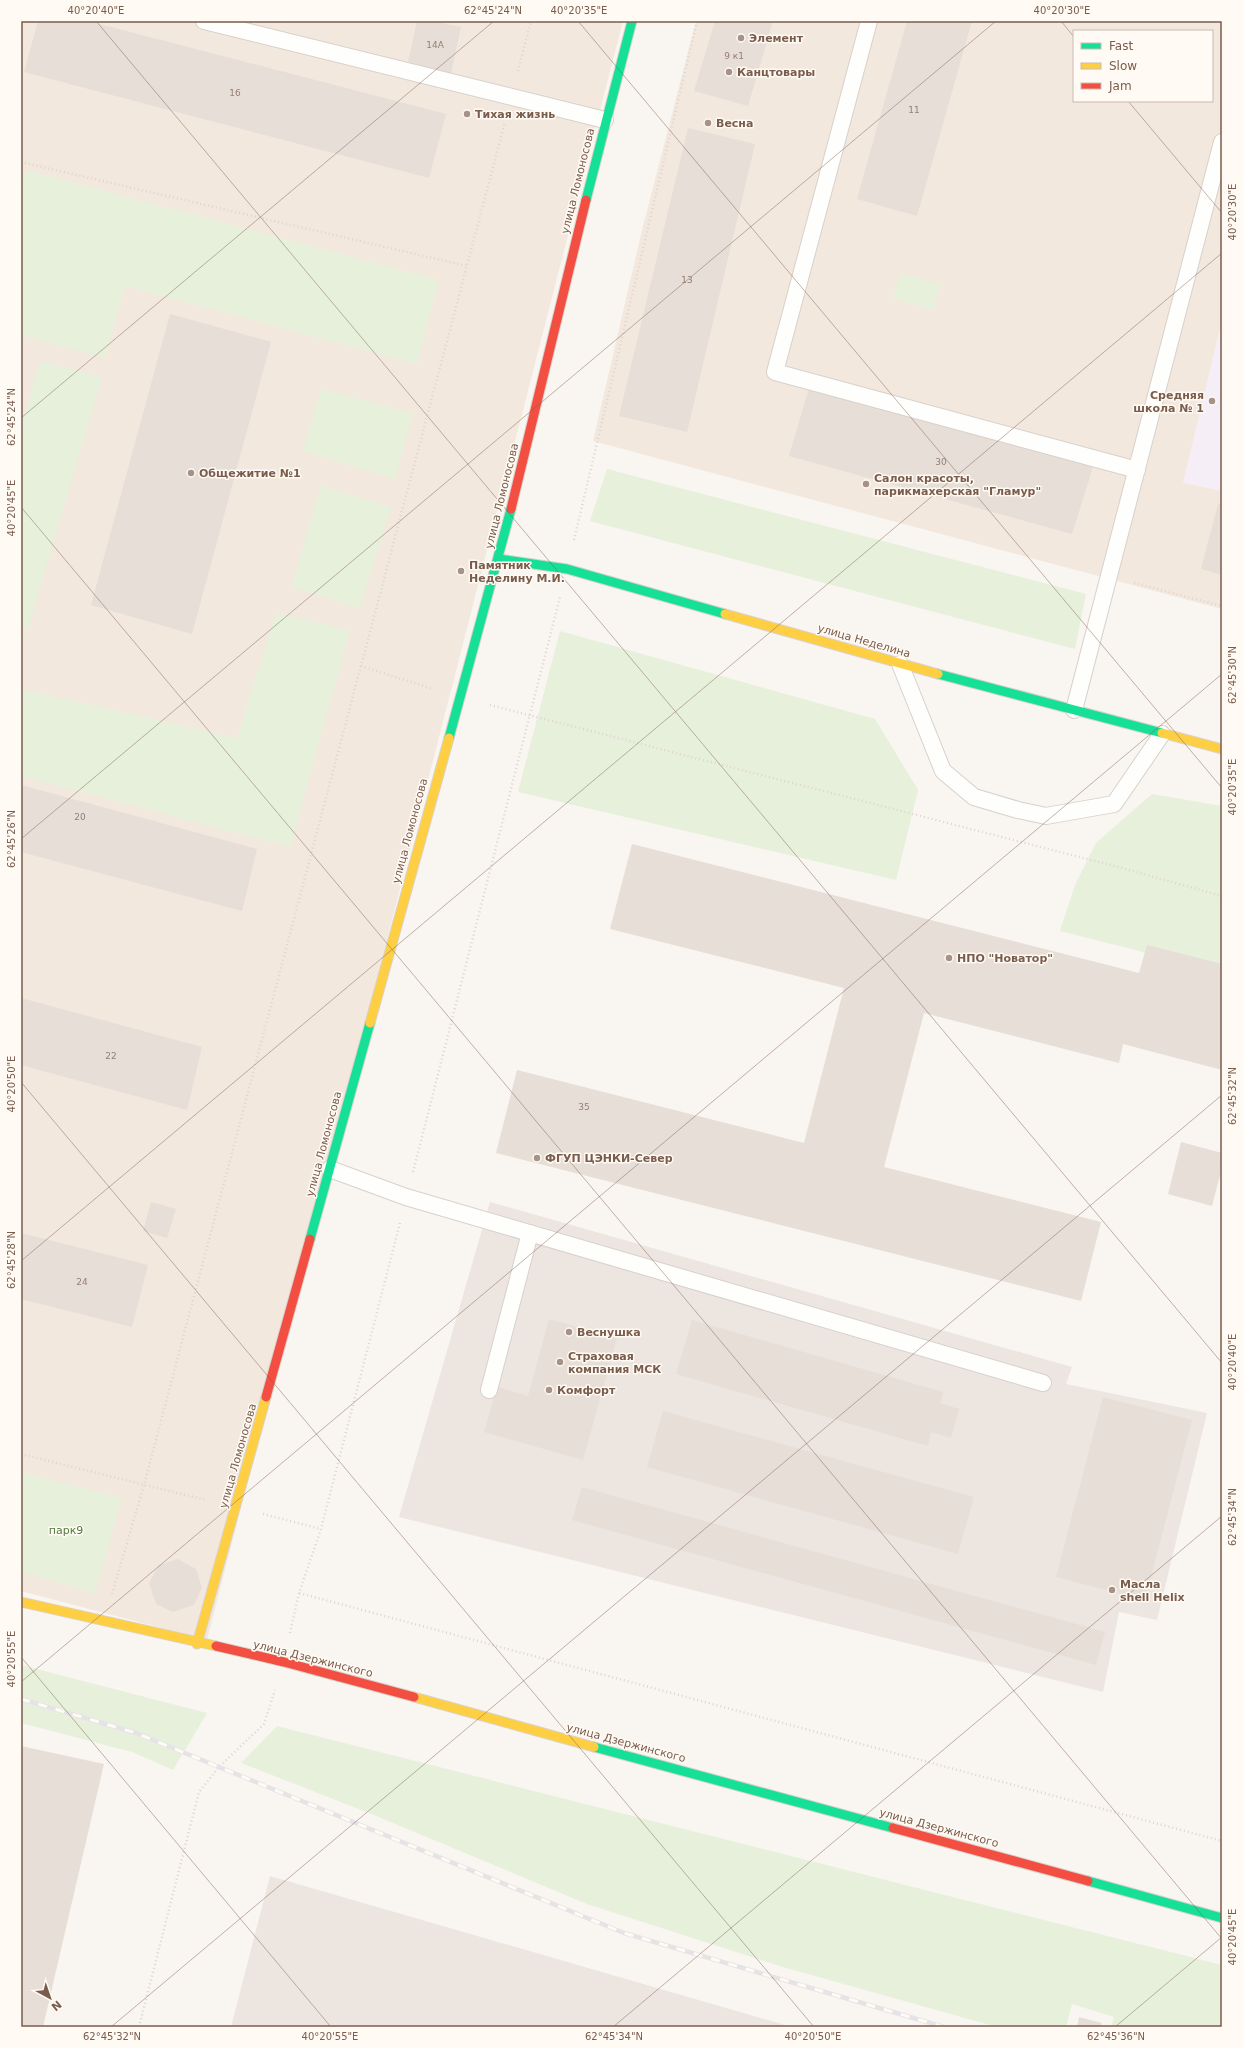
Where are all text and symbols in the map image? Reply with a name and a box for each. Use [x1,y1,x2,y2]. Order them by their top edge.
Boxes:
text: 40°20'40"E [68,5,124,16]
text: 62°45'24"N [464,5,522,16]
text: 40°20'35"E [551,5,607,16]
text: 40°20'30"E [1034,5,1090,16]
legend [1073,30,1213,102]
place label: Элемент [749,32,804,45]
marker: Элемент [736,33,746,43]
text: Fast [1109,39,1133,53]
house number: 14А [426,40,445,50]
house number: 9 к1 [724,51,744,61]
text: Slow [1109,59,1137,73]
place label: Канцтовары [737,66,815,79]
marker: Канцтовары [724,67,734,77]
text: Jam [1108,79,1132,93]
house number: 16 [229,88,241,98]
house number: 11 [908,105,920,115]
place label: Тихая жизнь [475,108,555,121]
marker: Тихая жизнь [462,109,472,119]
place label: Весна [716,117,753,130]
marker: Весна [703,118,713,128]
street label: улица Ломоносова [559,127,597,235]
text: 40°20'30"E [1227,184,1238,240]
house number: 13 [681,275,693,285]
text: 62°45'24"N [6,388,17,446]
place label: Средняя школа № 1 [1133,389,1204,415]
marker: Средняя школа № 1 [1207,396,1217,406]
street label: улица Ломоносова [483,442,521,550]
house number: 30 [935,457,947,467]
place label: Общежитие №1 [199,467,301,480]
marker: Общежитие №1 [186,468,196,478]
place label: Салон красоты, парикмахерская "Гламур" [874,472,1041,498]
marker: Салон красоты, парикмахерская "Гламур" [861,479,871,489]
text: 40°20'45"E [6,480,17,536]
place label: Памятник Неделину М.И. [469,559,565,585]
marker: Памятник Неделину М.И. [456,566,466,576]
street label: улица Неделина [816,622,912,660]
text: 62°45'30"N [1227,646,1238,704]
text: 40°20'35"E [1227,759,1238,815]
street label: улица Ломоносова [390,777,430,885]
text: 62°45'26"N [6,810,17,868]
house number: 20 [74,812,86,822]
place label: НПО "Новатор" [957,952,1053,965]
marker: НПО "Новатор" [944,953,954,963]
house number: 22 [105,1051,117,1061]
text: 40°20'50"E [6,1056,17,1112]
text: 62°45'32"N [1227,1067,1238,1125]
street label: улица Ломоносова [304,1090,344,1198]
house number: 35 [578,1102,590,1112]
place label: ФГУП ЦЭНКИ-Север [545,1152,673,1165]
marker: ФГУП ЦЭНКИ-Север [532,1153,542,1163]
text: 62°45'28"N [6,1231,17,1289]
house number: 24 [76,1277,88,1287]
place label: Веснушка [577,1326,641,1339]
marker: Веснушка [564,1327,574,1337]
text: 40°20'40"E [1227,1334,1238,1390]
place label: Страховая компания МСК [568,1350,661,1376]
marker: Страховая компания МСК [555,1357,565,1367]
place label: Комфорт [557,1384,616,1397]
marker: Комфорт [544,1385,554,1395]
street label: улица Ломоносова [217,1402,259,1510]
text: 62°45'34"N [1227,1488,1238,1546]
park label: парк9 [49,1524,83,1537]
place label: Масла shell Helix [1120,1578,1185,1604]
marker: Масла shell Helix [1107,1585,1117,1595]
text: 40°20'55"E [6,1631,17,1687]
street label: улица Дзержинского [252,1638,374,1680]
street label: улица Дзержинского [565,1721,687,1765]
street label: улица Дзержинского [878,1806,1000,1850]
text: 40°20'45"E [1227,1909,1238,1965]
north arrow [30,1978,70,2018]
text: N [48,1997,64,2013]
text: 62°45'32"N [83,2031,141,2042]
text: 40°20'55"E [302,2031,358,2042]
text: 62°45'34"N [585,2031,643,2042]
text: 40°20'50"E [785,2031,841,2042]
text: 62°45'36"N [1087,2031,1145,2042]

